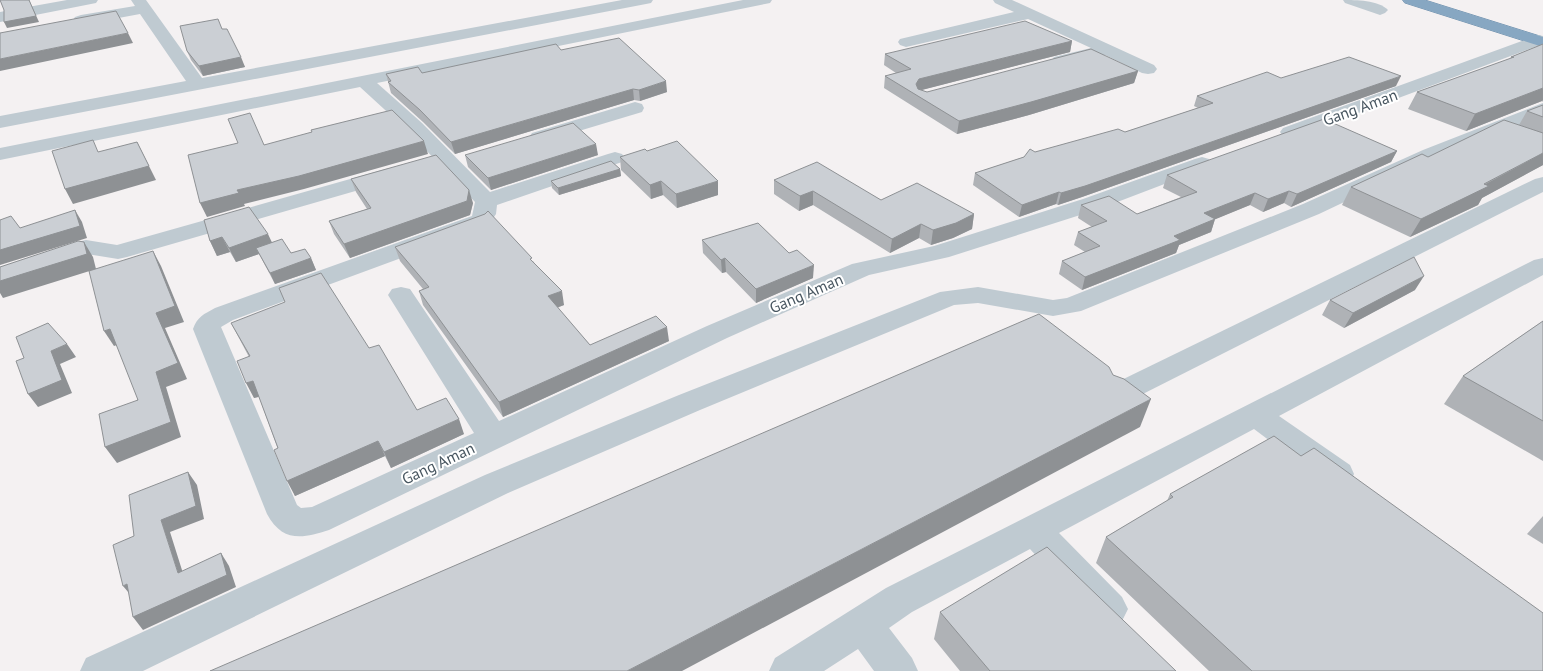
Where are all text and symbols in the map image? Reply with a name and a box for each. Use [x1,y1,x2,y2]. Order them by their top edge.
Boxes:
street label: Gang Aman [1320,84,1400,130]
street label: Gang Aman [766,269,846,317]
street label: Gang Aman [398,437,478,489]

